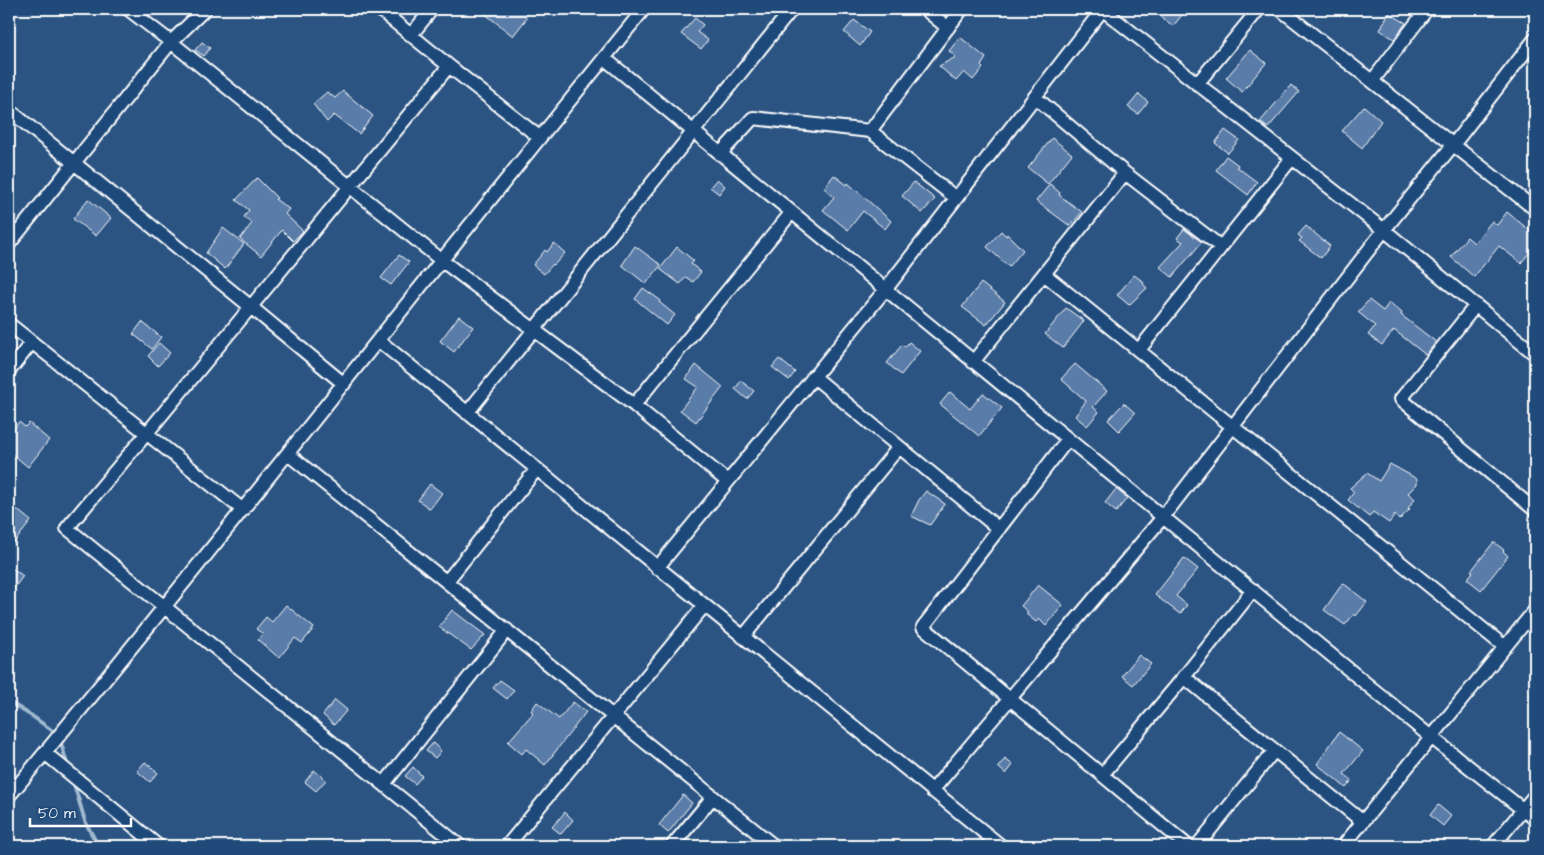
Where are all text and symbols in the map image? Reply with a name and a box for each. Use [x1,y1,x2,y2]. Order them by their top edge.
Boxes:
scale bar [30,795,131,827]
text: 50 m [38,803,76,824]

